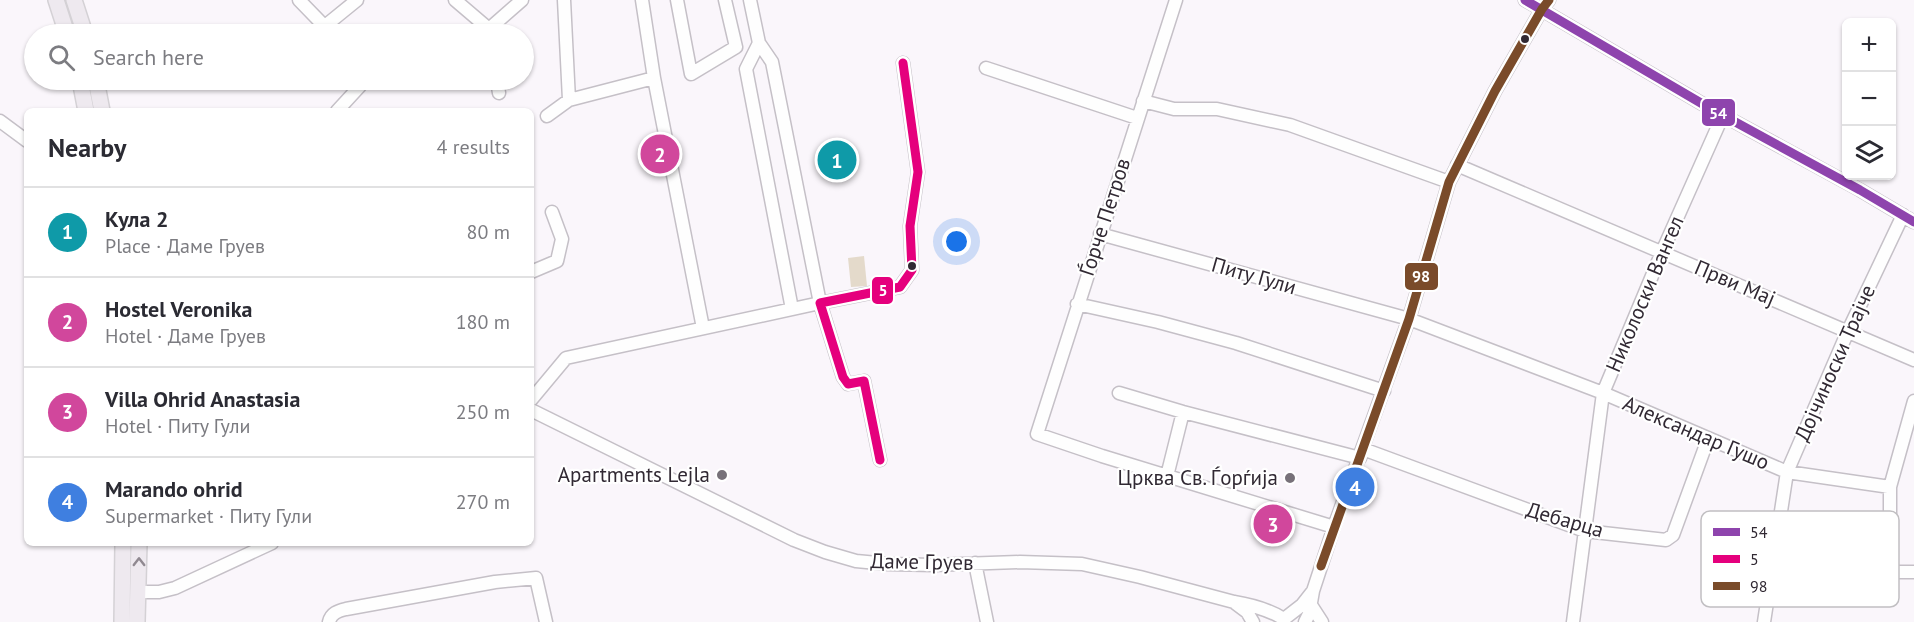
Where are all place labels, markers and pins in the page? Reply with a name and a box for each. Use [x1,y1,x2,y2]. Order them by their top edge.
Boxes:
unlabelled marker [1519,33,1531,45]
pin: 2 [640,132,680,176]
pin: 1 [818,138,856,182]
unlabelled marker [906,260,918,272]
place label: Apartments Lejla [558,461,710,488]
place label: Црква Св. Ѓoрѓијa [1118,464,1278,491]
pin: 4 [1336,464,1374,510]
marker: Apartments Lejla [715,468,729,482]
marker: Црква Св. Ѓoрѓијa [1283,471,1297,485]
pin: 3 [1254,502,1292,546]

